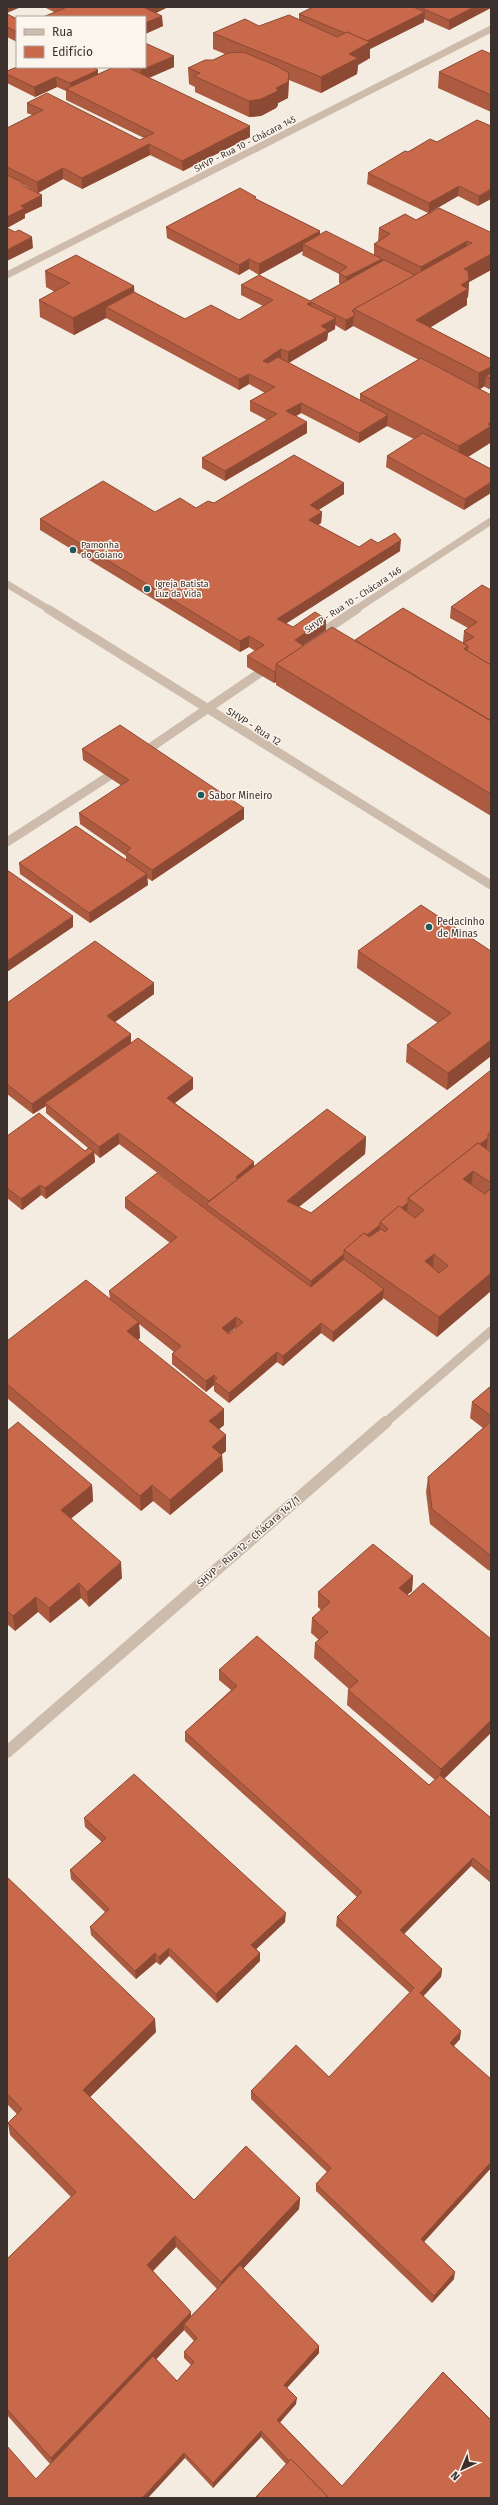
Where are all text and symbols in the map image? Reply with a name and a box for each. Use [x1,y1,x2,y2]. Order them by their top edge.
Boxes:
legend [16,16,146,68]
text: Rua [52,25,73,39]
text: Edifício [52,45,93,59]
street label: SHVP - Rua 10 - Chácara 145 [193,114,298,174]
place label: Pamonha do Goiano [81,540,123,560]
marker: Pamonha do Goiano [68,545,78,555]
street label: SHVP - Rua 10 - Chácara 146 [303,565,403,635]
place label: Igreja Batista Luz da Vida [155,579,209,599]
marker: Igreja Batista Luz da Vida [142,584,152,594]
street label: SHVP - Rua 12 [224,705,283,748]
marker: Sabor Mineiro [196,790,206,800]
place label: Sabor Mineiro [209,790,272,802]
place label: Pedacinho de Minas [437,916,485,940]
marker: Pedacinho de Minas [424,922,434,932]
street label: SHVP - Rua 12 - Chácara 147/1 [195,1494,303,1590]
north arrow [442,2449,482,2489]
text: N [448,2469,463,2483]

